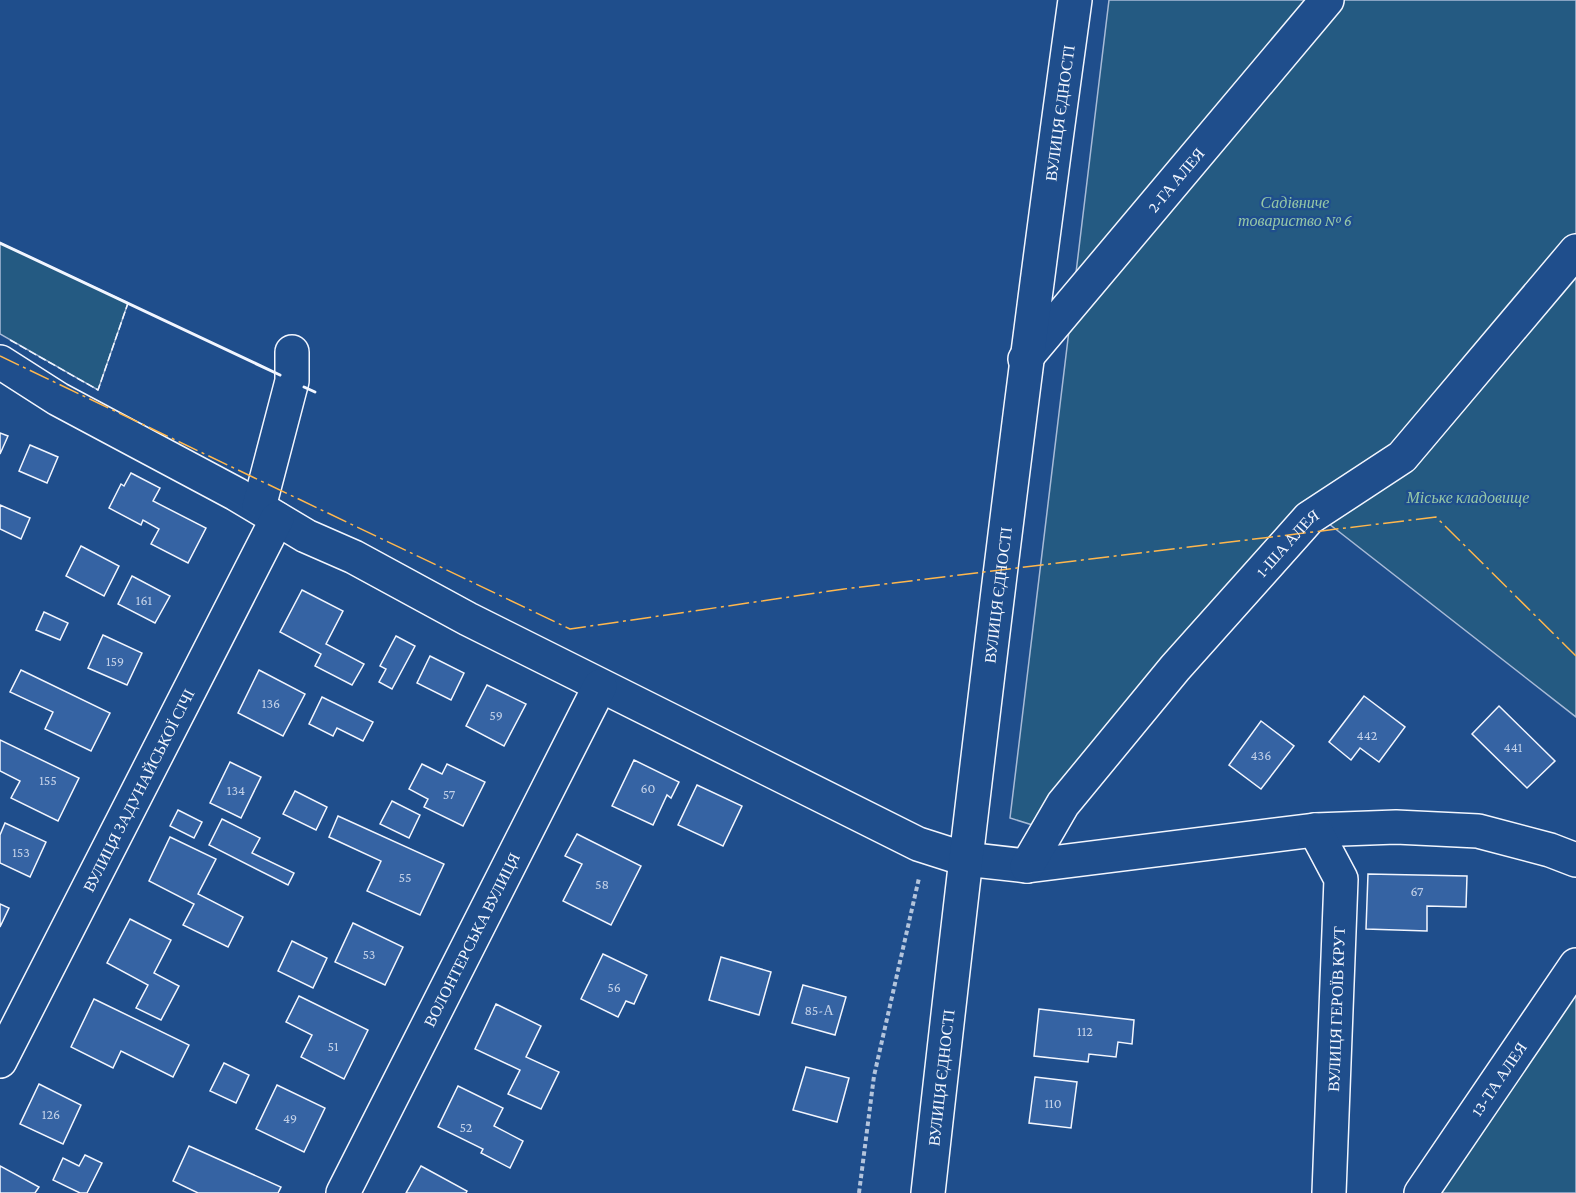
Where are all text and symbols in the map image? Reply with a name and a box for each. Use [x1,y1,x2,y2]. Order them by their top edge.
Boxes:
street label: ВУЛИЦЯ ЄДНОСТІ [1042,44,1078,182]
street label: 2-ГА АЛЕЯ [1144,145,1208,216]
park label: Садівниче товариство № 6 [1238,194,1352,230]
park label: Міське кладовище [1406,489,1529,507]
street label: 1-ША АЛЕЯ [1253,506,1322,580]
street label: ВУЛИЦЯ ЄДНОСТІ [981,526,1015,664]
house number: 161 [136,592,153,608]
house number: 159 [106,653,124,669]
street label: ВУЛИЦЯ ЗАДУНАЙСЬКОЇ СІЧІ [80,686,198,895]
house number: 136 [262,695,280,711]
house number: 59 [489,707,503,723]
house number: 442 [1357,727,1378,743]
house number: 441 [1504,739,1523,755]
house number: 436 [1251,747,1271,763]
house number: 155 [39,772,57,788]
house number: 60 [640,780,656,796]
house number: 134 [227,782,245,798]
house number: 57 [443,786,456,802]
house number: 153 [12,844,30,860]
street label: ВОЛОНТЕРСЬКА ВУЛИЦЯ [421,850,523,1030]
house number: 55 [398,869,412,885]
house number: 58 [595,876,609,892]
house number: 67 [1410,883,1424,899]
street label: ВУЛИЦЯ ГЕРОЇВ КРУТ [1325,926,1349,1092]
house number: 53 [362,946,376,962]
house number: 56 [607,979,621,995]
house number: 85-А [804,1002,834,1018]
street label: ВУЛИЦЯ ЄДНОСТІ [925,1009,958,1147]
house number: 112 [1077,1023,1093,1039]
house number: 51 [327,1038,339,1054]
street label: 13-ТА АЛЕЯ [1468,1039,1530,1119]
house number: 110 [1044,1095,1062,1111]
house number: 126 [42,1106,60,1122]
house number: 49 [283,1110,297,1126]
house number: 52 [460,1119,473,1135]

